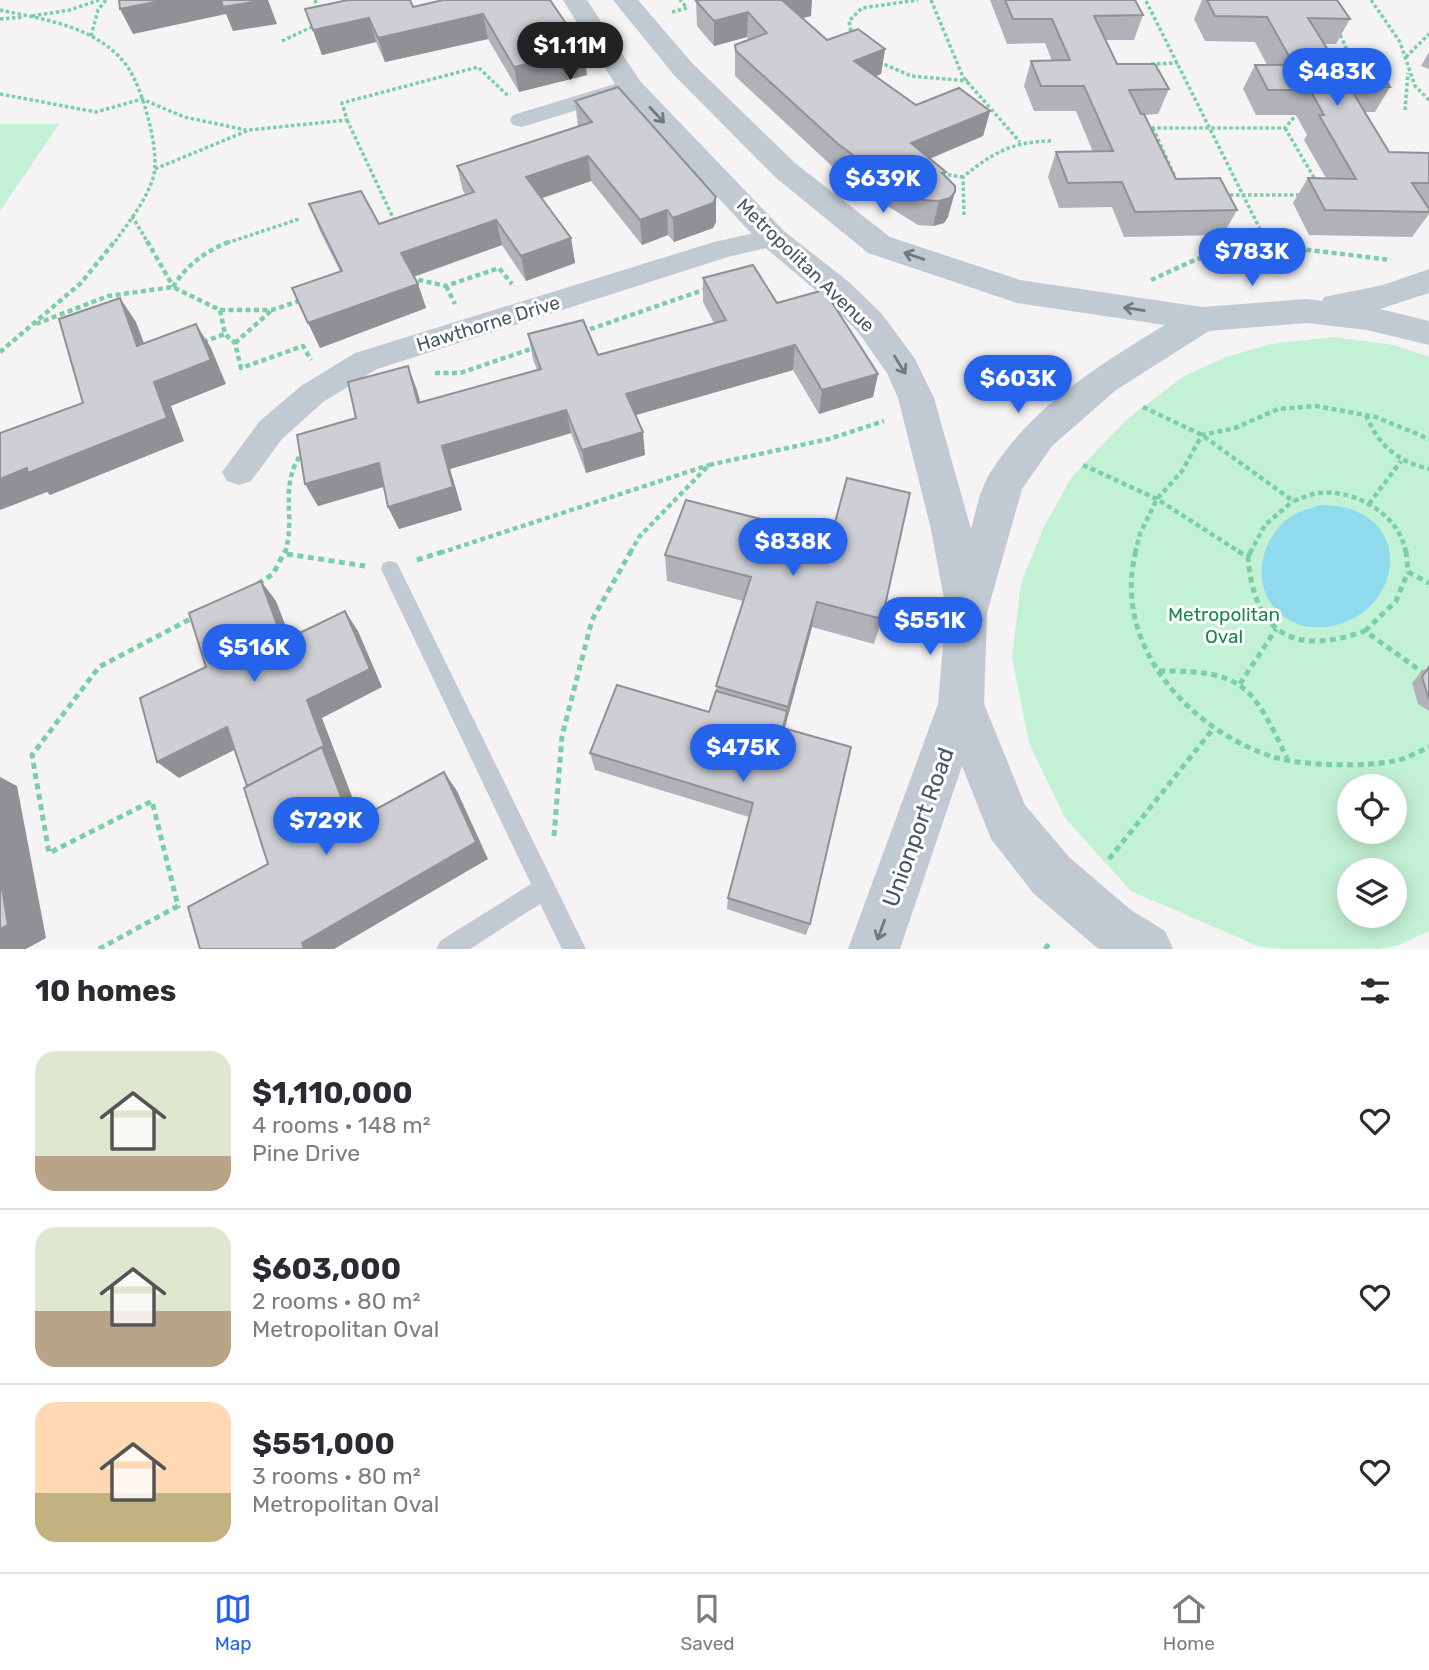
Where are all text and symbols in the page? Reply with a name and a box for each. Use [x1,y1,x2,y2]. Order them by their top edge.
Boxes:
pin: $1.11M [513,22,627,82]
text: $1.11M [533,31,607,59]
pin: $483K [1288,48,1386,108]
text: $483K [1298,57,1376,85]
one-way arrow [649,106,665,124]
pin: $639K [834,156,932,215]
text: $639K [845,164,921,192]
street label: Metropolitan Avenue [732,194,879,337]
pin: $783K [1203,229,1301,288]
text: $783K [1215,237,1289,265]
one-way arrow [903,249,925,261]
street label: Hawthorne Drive [414,291,563,356]
one-way arrow [1123,302,1146,315]
one-way arrow [893,355,907,375]
pin: $603K [969,356,1067,415]
text: $603K [980,364,1056,392]
pin: $838K [744,518,842,578]
text: $838K [755,527,831,555]
pin: $551K [881,598,979,657]
park label: Metropolitan Oval [1168,603,1280,648]
text: $551K [894,606,966,634]
pin: $516K [205,624,303,684]
text: $516K [218,633,290,661]
pin: $475K [694,724,792,784]
text: $475K [706,733,780,761]
street label: Unionport Road [876,743,960,911]
map controls [1337,774,1407,928]
button: locate [1337,774,1407,844]
pin: $729K [277,798,375,857]
text: $729K [289,806,363,834]
button: layers [1337,858,1407,928]
one-way arrow [873,918,886,940]
icon: filters [1356,972,1394,1010]
text: 10 homes [35,973,176,1009]
text: $1,110,000 [252,1075,413,1111]
icon: home [91,1079,175,1163]
icon: heart [1356,1102,1394,1140]
text: 4 rooms · 148 m² [252,1111,431,1139]
text: Pine Drive [252,1139,360,1167]
text: $603,000 [252,1251,401,1287]
icon: home [91,1255,175,1339]
icon: heart [1356,1278,1394,1316]
text: 2 rooms · 80 m² [252,1287,420,1315]
text: Metropolitan Oval [252,1315,439,1343]
text: $551,000 [252,1426,395,1462]
icon: home [91,1430,175,1514]
icon: heart [1356,1453,1394,1491]
text: 3 rooms · 80 m² [252,1462,421,1490]
text: Metropolitan Oval [252,1490,439,1518]
tab: Map [214,1590,252,1655]
tab: Saved [680,1590,735,1655]
tab: Home [1163,1590,1215,1655]

